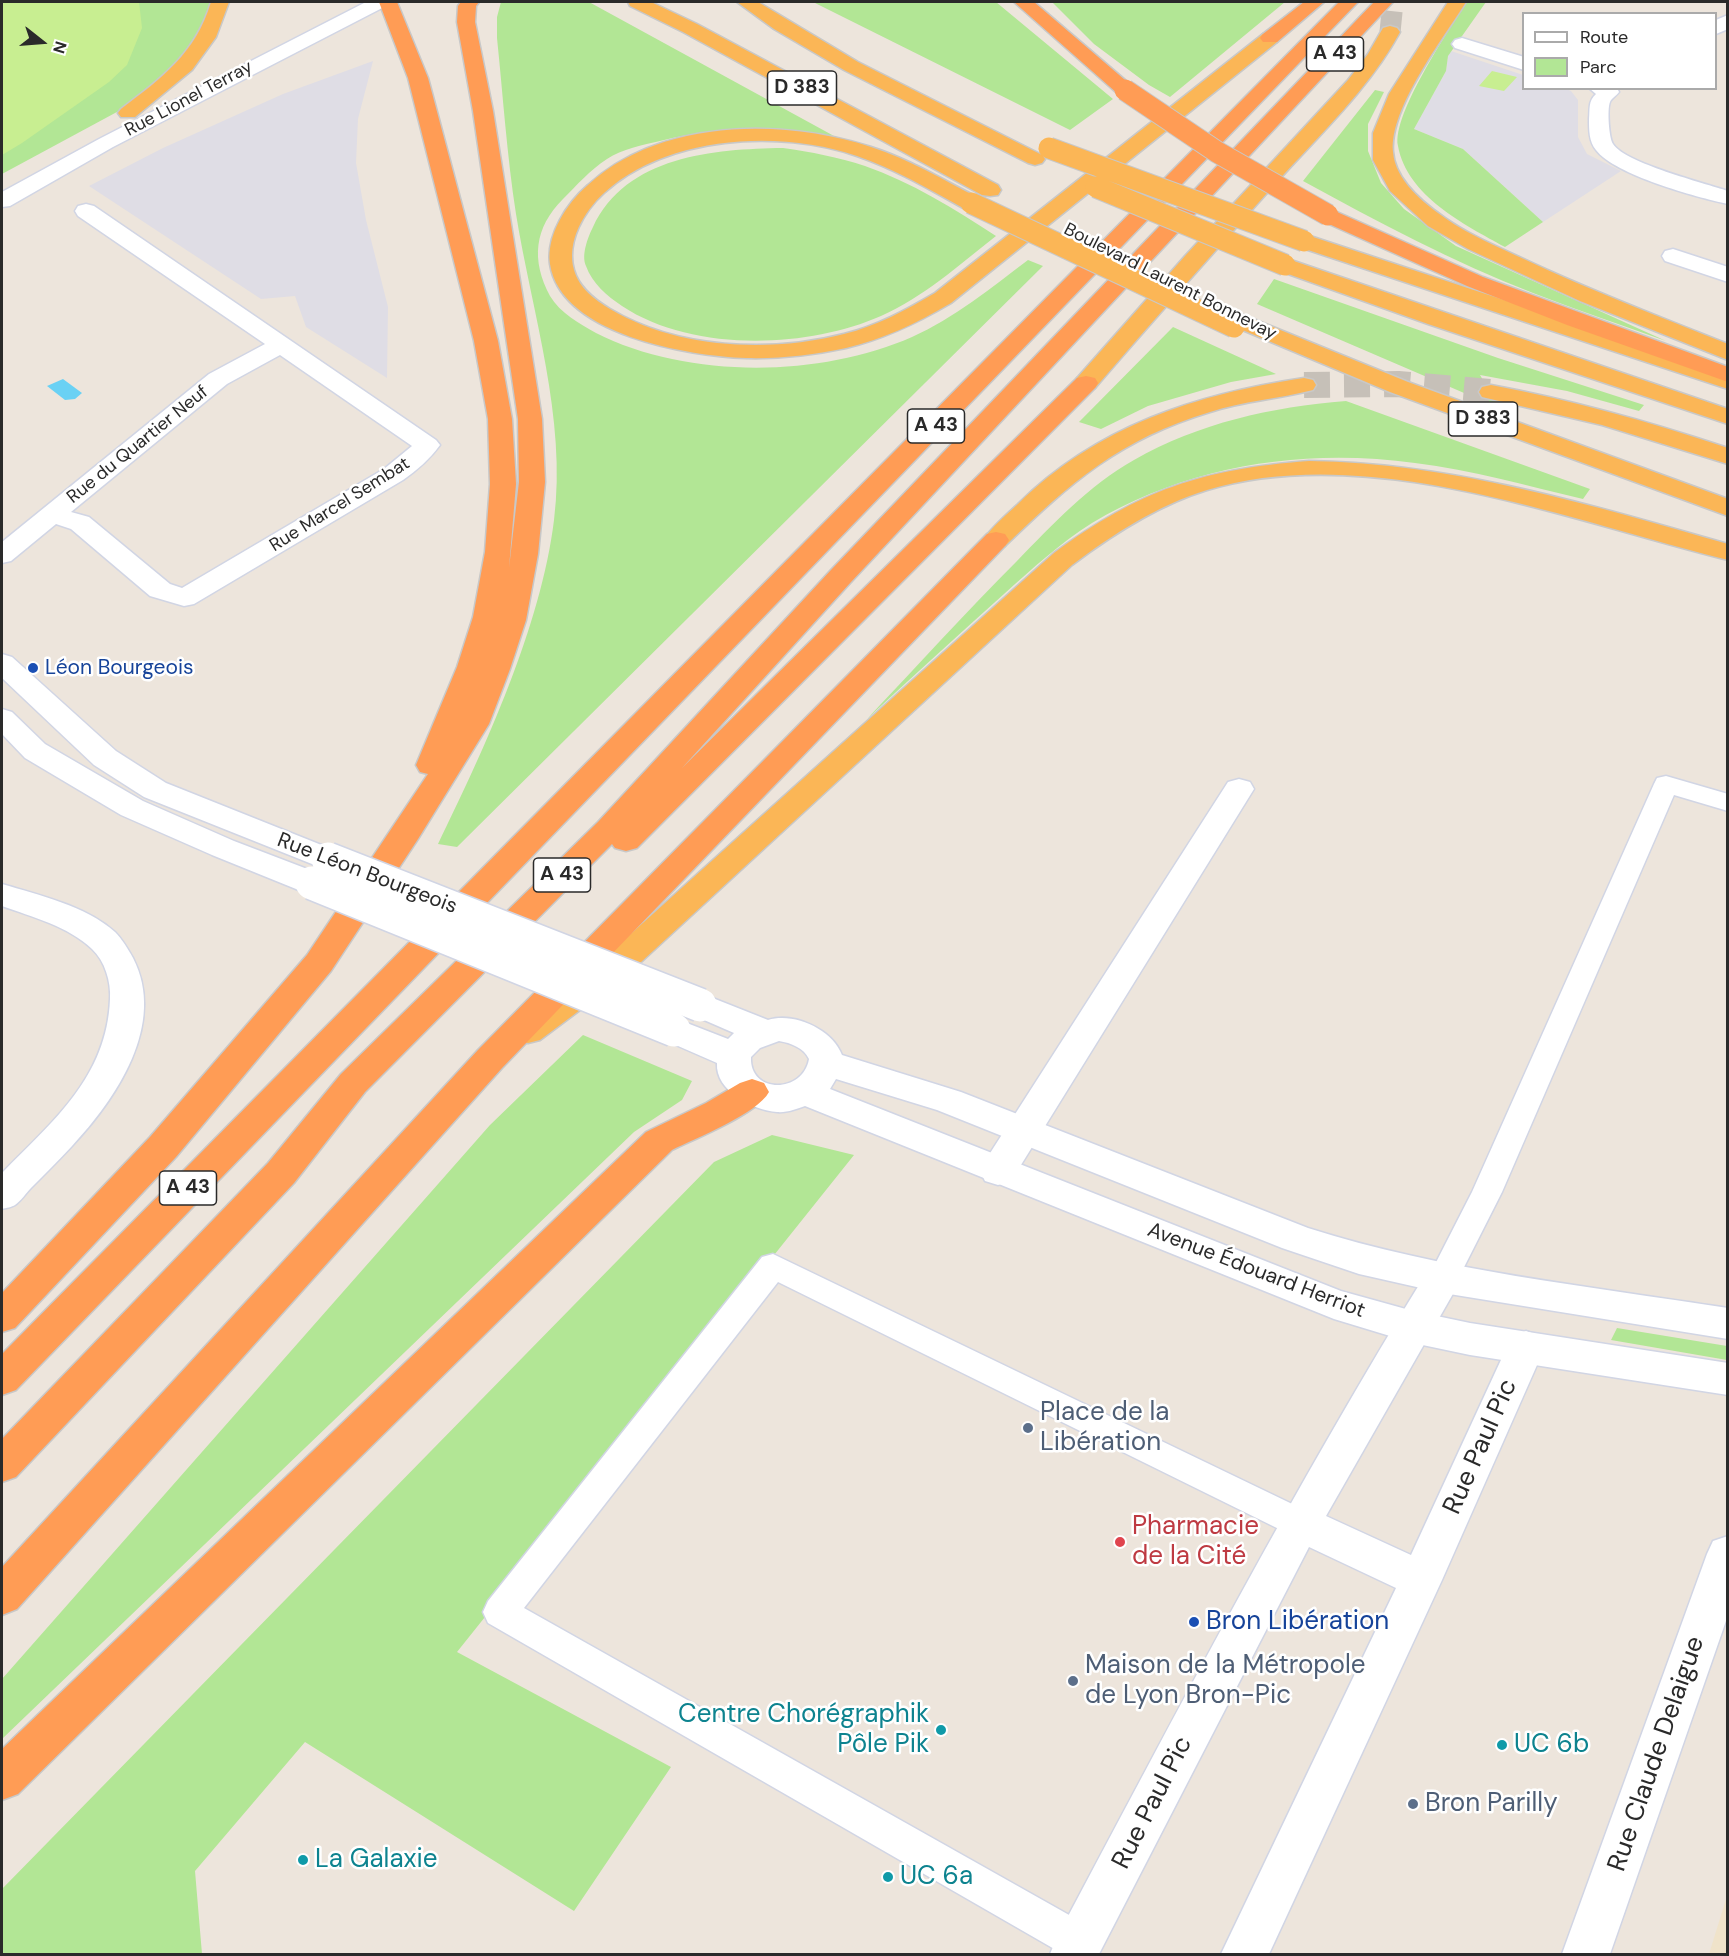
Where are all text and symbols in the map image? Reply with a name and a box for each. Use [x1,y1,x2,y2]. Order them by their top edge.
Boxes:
north arrow [12,12,72,72]
legend [1522,12,1717,90]
text: Route [1580,25,1628,49]
road number: A 43 [1306,37,1364,71]
text: N [48,39,71,56]
text: Parc [1580,55,1616,79]
street label: Rue Lionel Terray [122,56,256,142]
road number: D 383 [768,71,836,105]
street label: Boulevard Laurent Bonnevay [1060,219,1280,345]
street label: Rue du Quartier Neuf [63,381,213,509]
road number: D 383 [1448,402,1518,436]
road number: A 43 [908,409,964,443]
street label: Rue Marcel Sembat [266,453,414,557]
place label: Léon Bourgeois [45,655,194,681]
marker: Léon Bourgeois [26,661,40,675]
street label: Rue Léon Bourgeois [274,828,460,920]
road number: A 43 [534,858,590,892]
road number: A 43 [160,1171,216,1205]
street label: Avenue Édouard Herriot [1144,1218,1368,1324]
street label: Rue Paul Pic [1437,1375,1525,1519]
place label: Place de la Libération [1040,1397,1170,1458]
marker: Place de la Libération [1021,1421,1035,1435]
place label: Pharmacie de la Cité [1132,1511,1259,1572]
marker: Pharmacie de la Cité [1113,1535,1127,1549]
place label: Bron Libération [1206,1606,1389,1638]
marker: Bron Libération [1187,1615,1201,1629]
street label: Rue Claude Delaigue [1602,1632,1712,1876]
place label: Maison de la Métropole de Lyon Bron-Pic [1085,1650,1366,1712]
marker: Maison de la Métropole de Lyon Bron-Pic [1066,1674,1080,1688]
place label: Centre Chorégraphik Pôle Pik [678,1699,929,1760]
marker: Centre Chorégraphik Pôle Pik [934,1723,948,1737]
place label: UC 6b [1514,1729,1589,1761]
street label: Rue Paul Pic [1106,1732,1200,1874]
marker: UC 6b [1495,1738,1509,1752]
place label: Bron Parilly [1425,1788,1558,1820]
marker: Bron Parilly [1406,1797,1420,1811]
place label: La Galaxie [315,1844,437,1876]
marker: La Galaxie [296,1853,310,1867]
place label: UC 6a [900,1861,973,1893]
marker: UC 6a [881,1870,895,1884]

